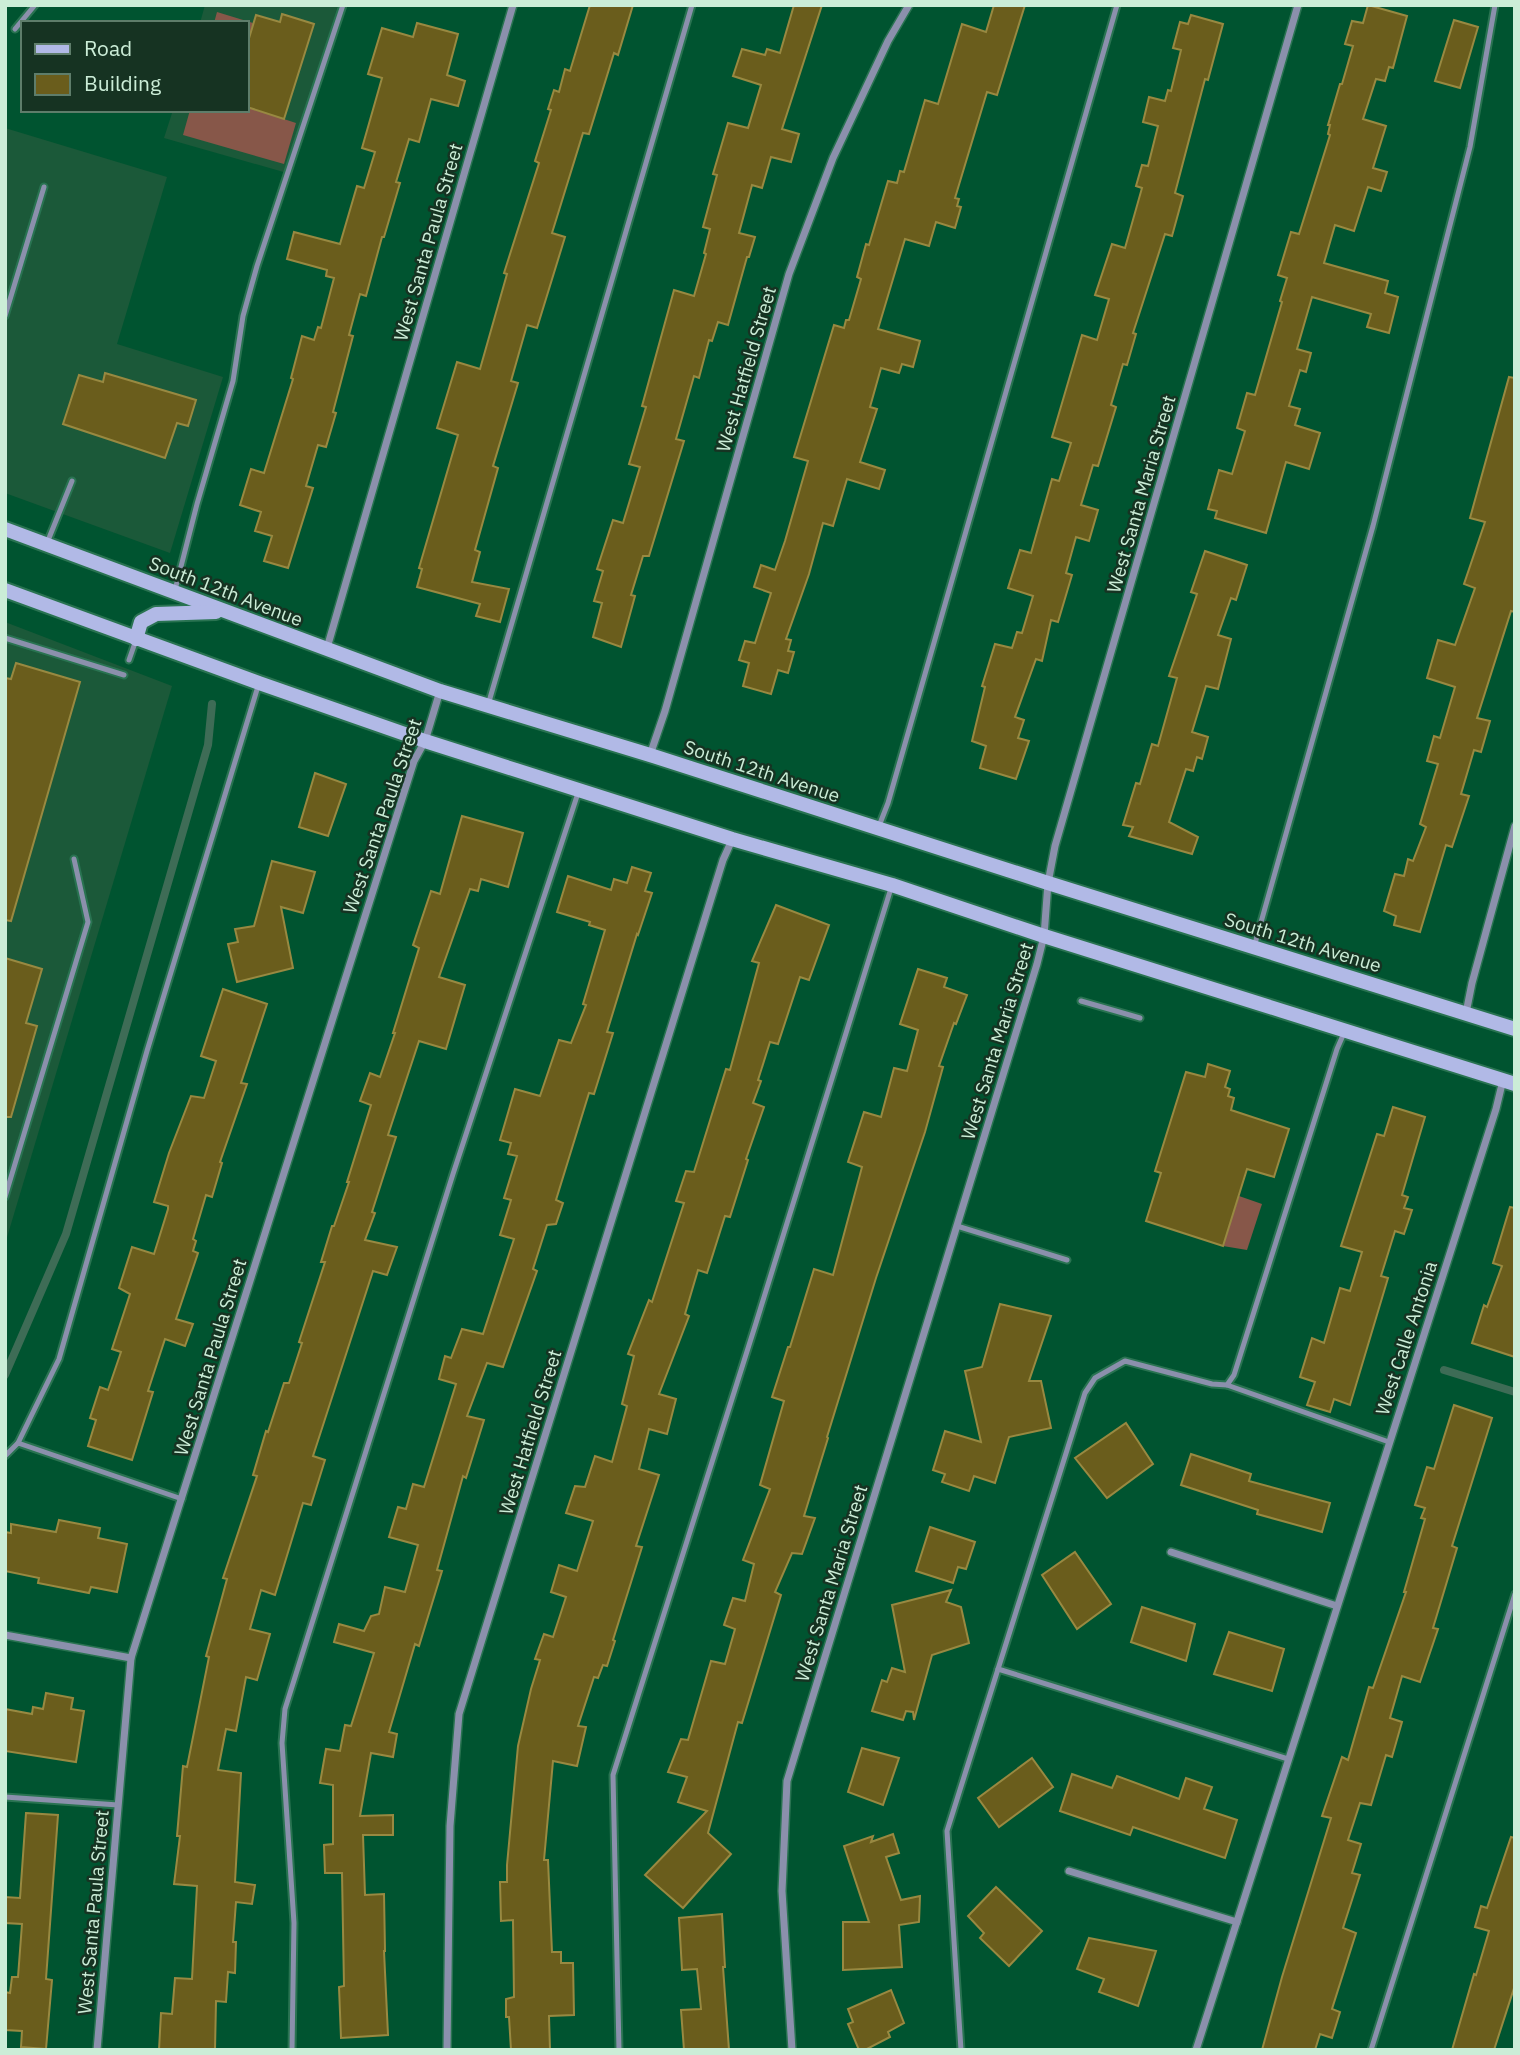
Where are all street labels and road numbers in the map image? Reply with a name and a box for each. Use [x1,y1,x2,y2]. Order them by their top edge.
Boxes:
street label: West Santa Paula Street [388,140,468,344]
street label: West Hatfield Street [711,283,781,455]
street label: West Santa Maria Street [1101,392,1181,596]
street label: South 12th Avenue [146,551,306,631]
street label: West Santa Paula Street [337,715,427,917]
street label: South 12th Avenue [681,734,843,808]
street label: South 12th Avenue [1222,907,1384,977]
street label: West Santa Maria Street [956,940,1038,1142]
street label: West Santa Paula Street [169,1256,251,1458]
street label: West Calle Antonia [1370,1258,1442,1418]
street label: West Hatfield Street [493,1347,567,1517]
street label: West Santa Maria Street [790,1482,872,1684]
street label: West Santa Paula Street [72,1809,114,2015]

